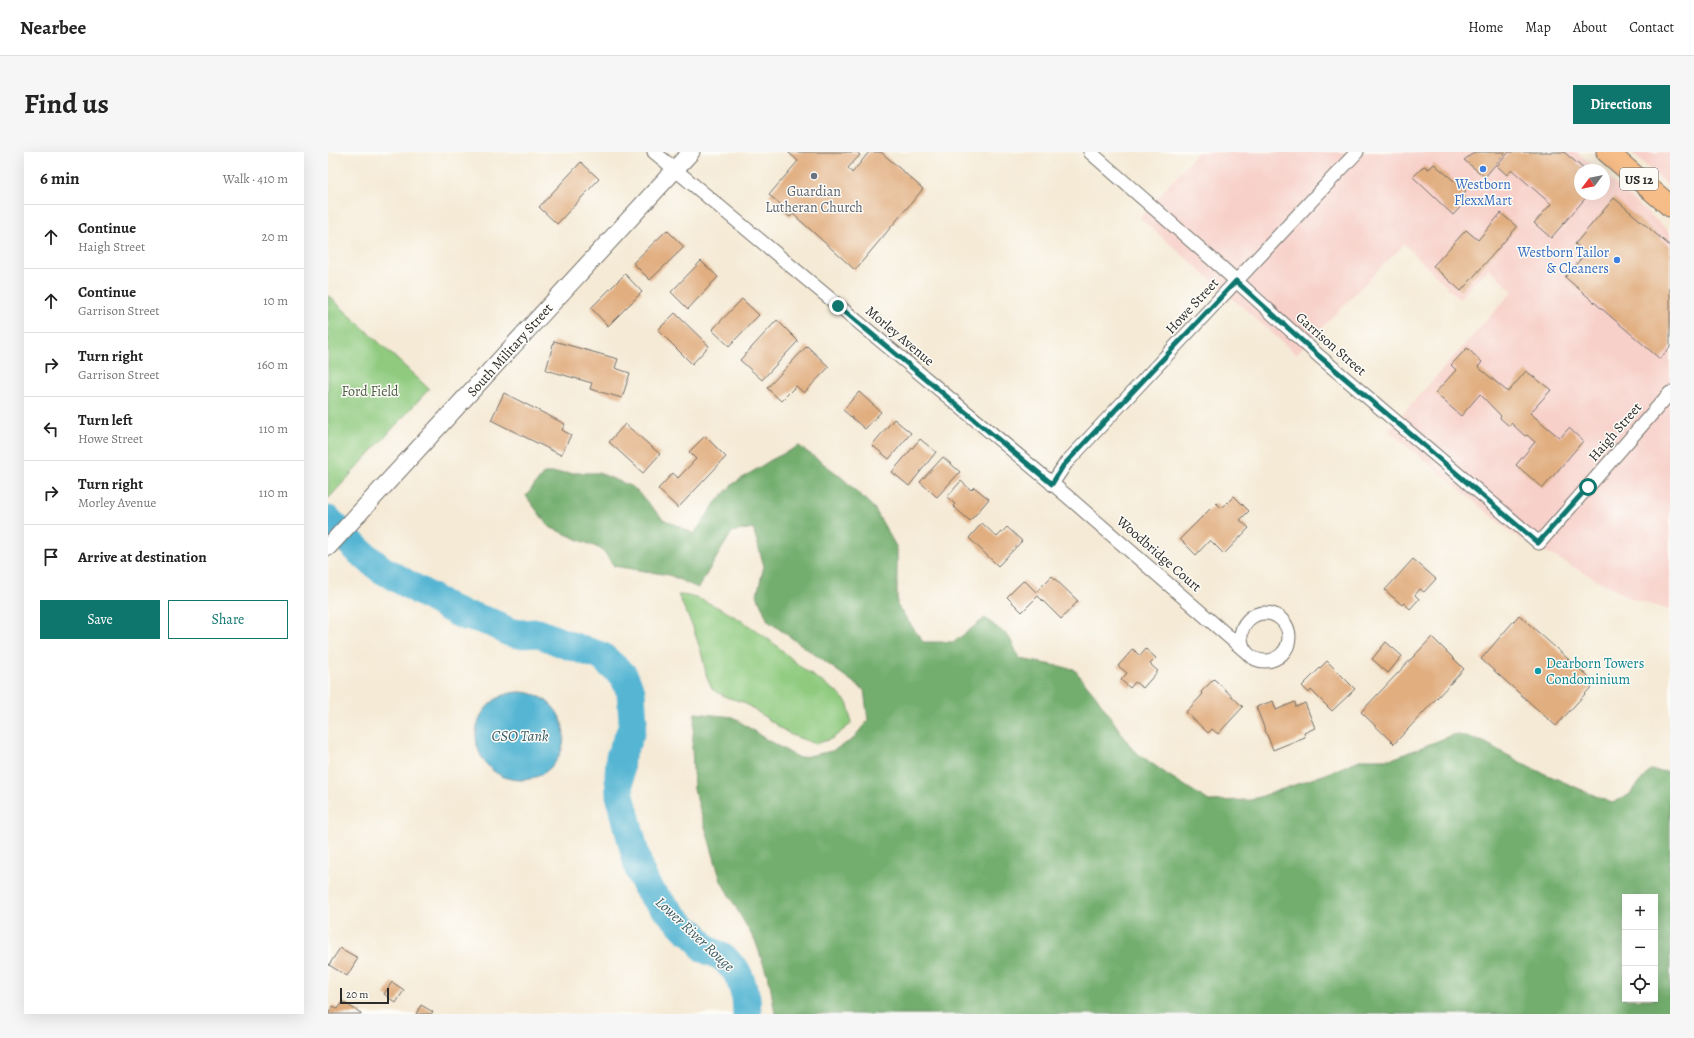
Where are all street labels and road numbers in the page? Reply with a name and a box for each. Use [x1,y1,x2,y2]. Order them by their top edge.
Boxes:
road number: US 12 [1620,168,1658,190]
street label: Howe Street [1161,274,1223,338]
street label: South Military Street [463,299,557,401]
street label: Morley Avenue [862,302,938,370]
street label: Garrison Street [1292,308,1371,380]
street label: Haigh Street [1584,398,1646,466]
street label: Woodbridge Court [1112,511,1206,596]

